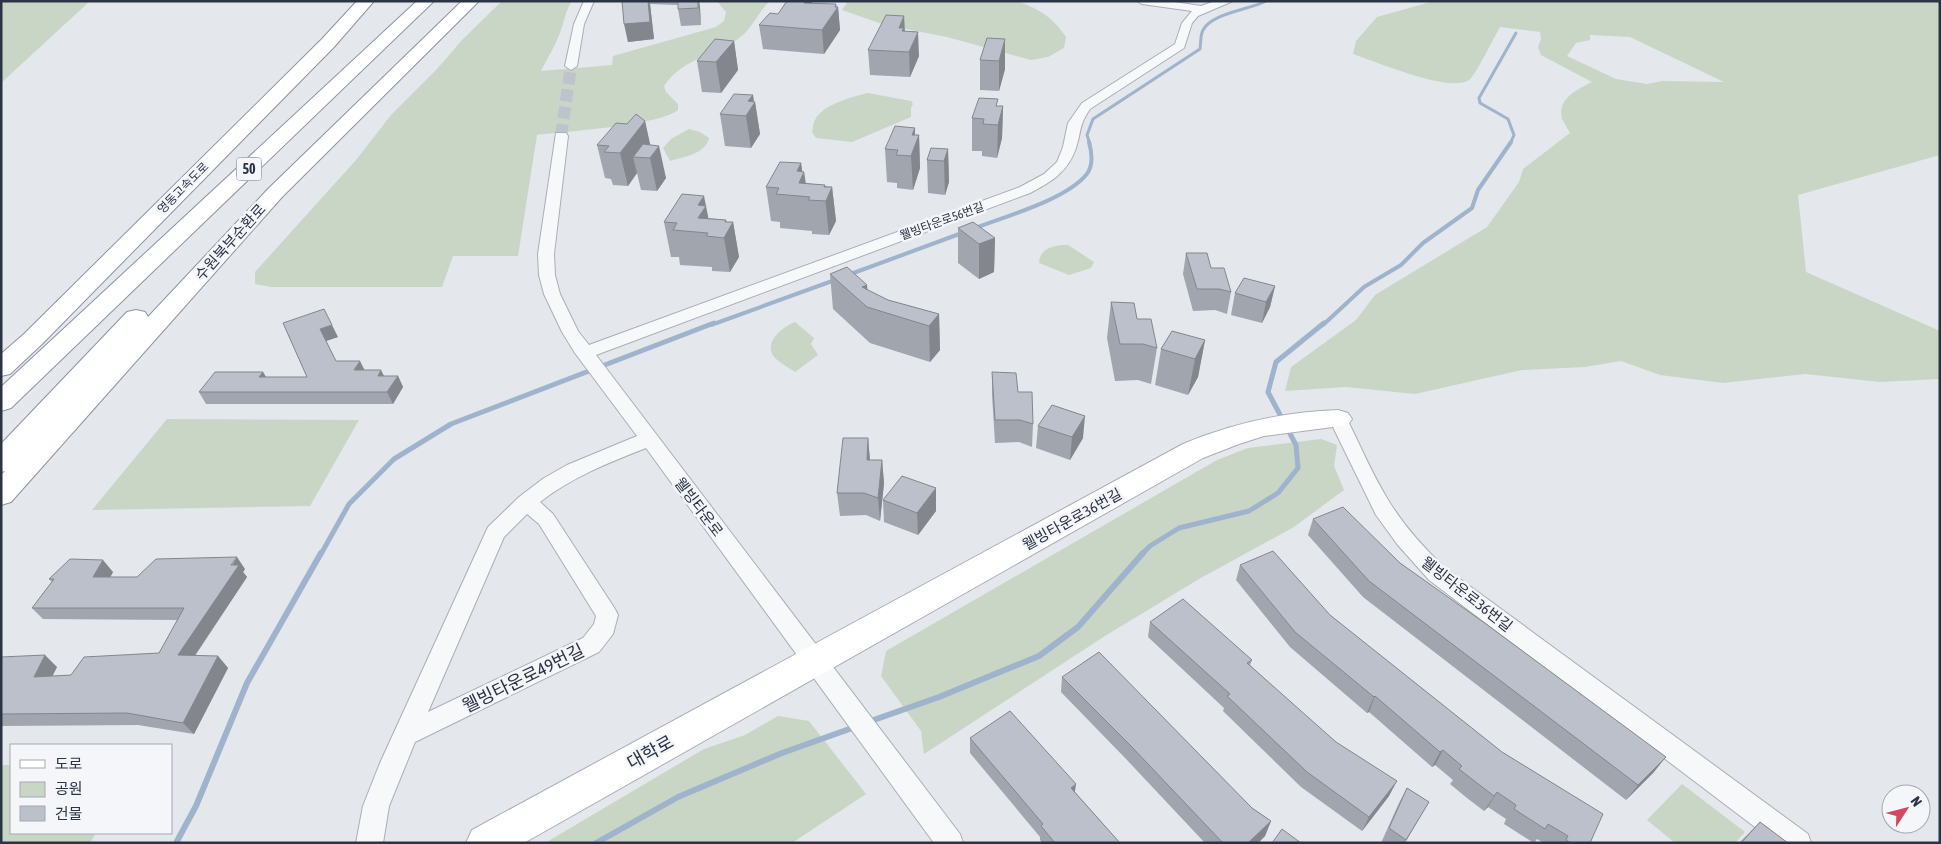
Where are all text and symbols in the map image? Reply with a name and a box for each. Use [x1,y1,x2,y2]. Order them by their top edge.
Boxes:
road number: 50 [236,157,262,180]
street label: 영동고속도로 [155,160,211,216]
street label: 웰빙타운로56번길 [898,199,986,243]
street label: 수원북부순환로 [191,200,269,284]
street label: 웰빙타운로 [671,474,727,540]
street label: 웰빙타운로36번길 [1019,485,1125,553]
street label: 웰빙타운로36번길 [1418,553,1516,635]
street label: 웰빙타운로49번길 [459,639,587,717]
street label: 대학로 [623,731,677,773]
legend [10,744,172,834]
text: 도로 [55,755,83,772]
text: 공원 [55,780,83,797]
north arrow [1881,784,1931,834]
text: N [1908,793,1925,809]
text: 건물 [55,805,83,822]

